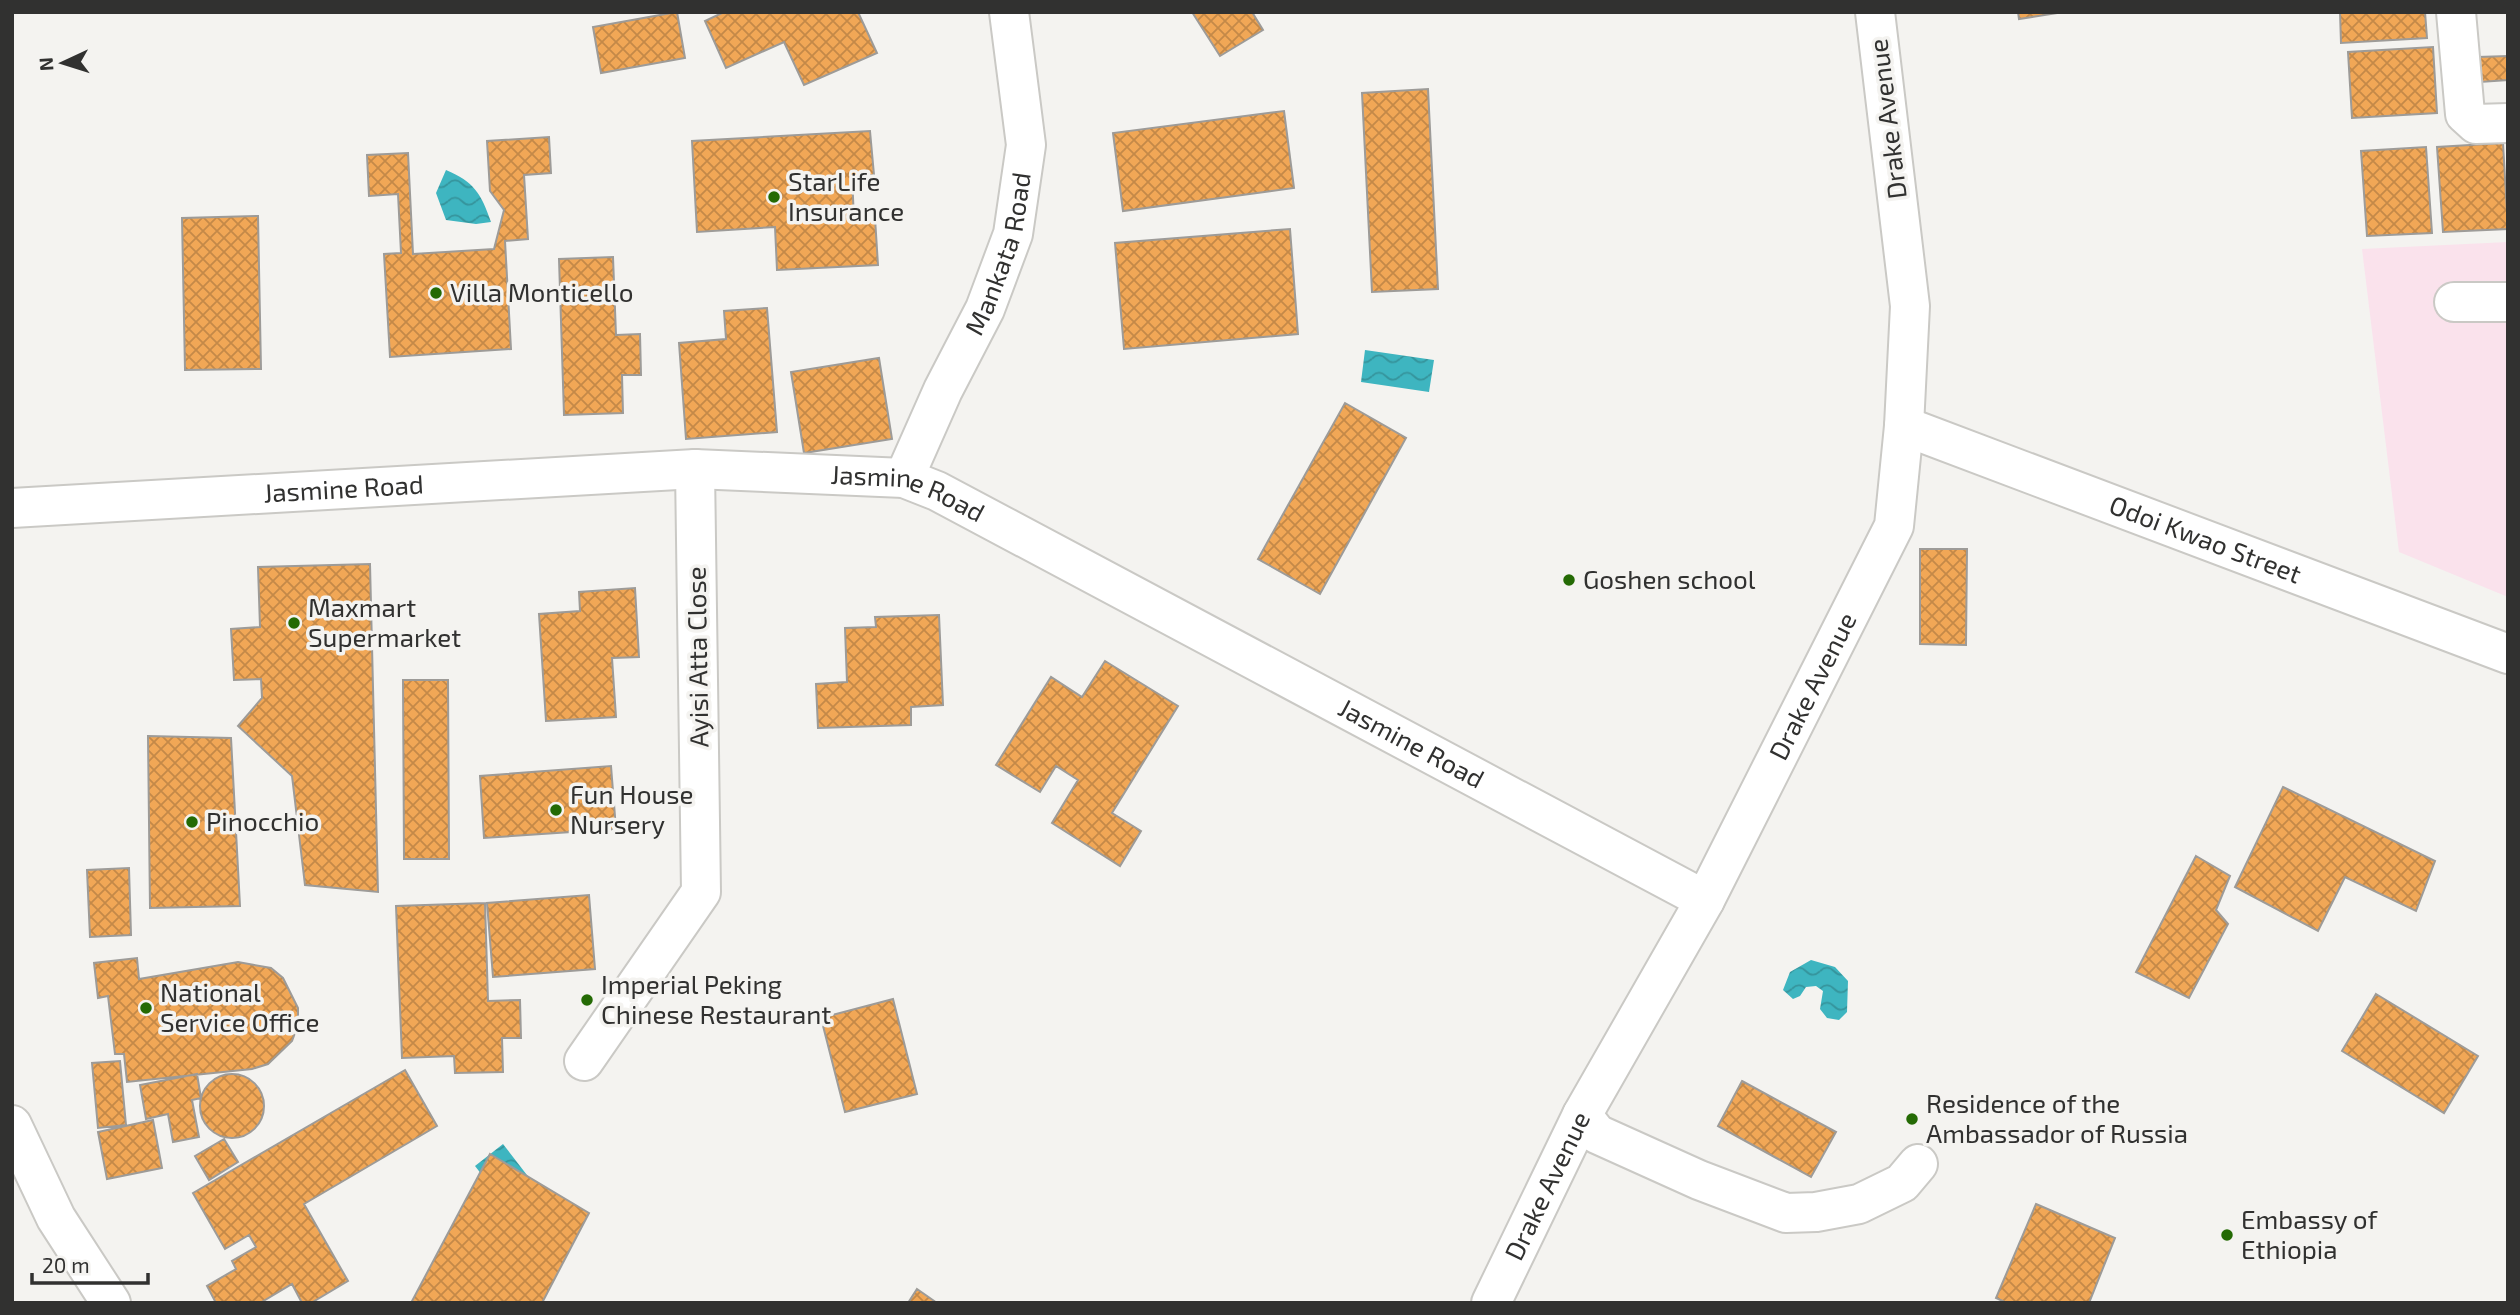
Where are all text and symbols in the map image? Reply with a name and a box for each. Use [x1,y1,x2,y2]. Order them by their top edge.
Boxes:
north arrow [28,28,98,98]
street label: Drake Avenue [1861,37,1912,201]
text: N [34,57,57,72]
place label: StarLife Insurance [788,165,904,226]
street label: Mankata Road [957,170,1036,340]
marker: StarLife Insurance [766,189,782,205]
place label: Villa Monticello [450,276,634,307]
marker: Villa Monticello [428,285,444,301]
street label: Jasmine Road [830,458,990,528]
street label: Jasmine Road [262,468,424,508]
street label: Odoi Kwao Street [2106,488,2306,589]
place label: Goshen school [1583,563,1756,594]
street label: Ayisi Atta Close [679,566,714,748]
marker: Goshen school [1561,572,1577,588]
place label: Maxmart Supermarket [308,591,461,652]
street label: Drake Avenue [1761,607,1862,765]
marker: Maxmart Supermarket [286,615,302,631]
street label: Jasmine Road [1334,691,1490,794]
place label: Fun House Nursery [570,778,693,839]
marker: Fun House Nursery [548,802,564,818]
place label: Pinocchio [206,805,319,836]
marker: Pinocchio [184,814,200,830]
place label: Imperial Peking Chinese Restaurant [601,968,831,1029]
place label: National Service Office [160,976,319,1037]
marker: Imperial Peking Chinese Restaurant [579,992,595,1008]
marker: National Service Office [138,1000,154,1016]
place label: Residence of the Ambassador of Russia [1926,1087,2188,1148]
street label: Drake Avenue [1497,1106,1595,1265]
marker: Residence of the Ambassador of Russia [1904,1111,1920,1127]
place label: Embassy of Ethiopia [2241,1203,2378,1264]
marker: Embassy of Ethiopia [2219,1227,2235,1243]
scale bar [32,1242,147,1286]
text: 20 m [42,1252,90,1277]

